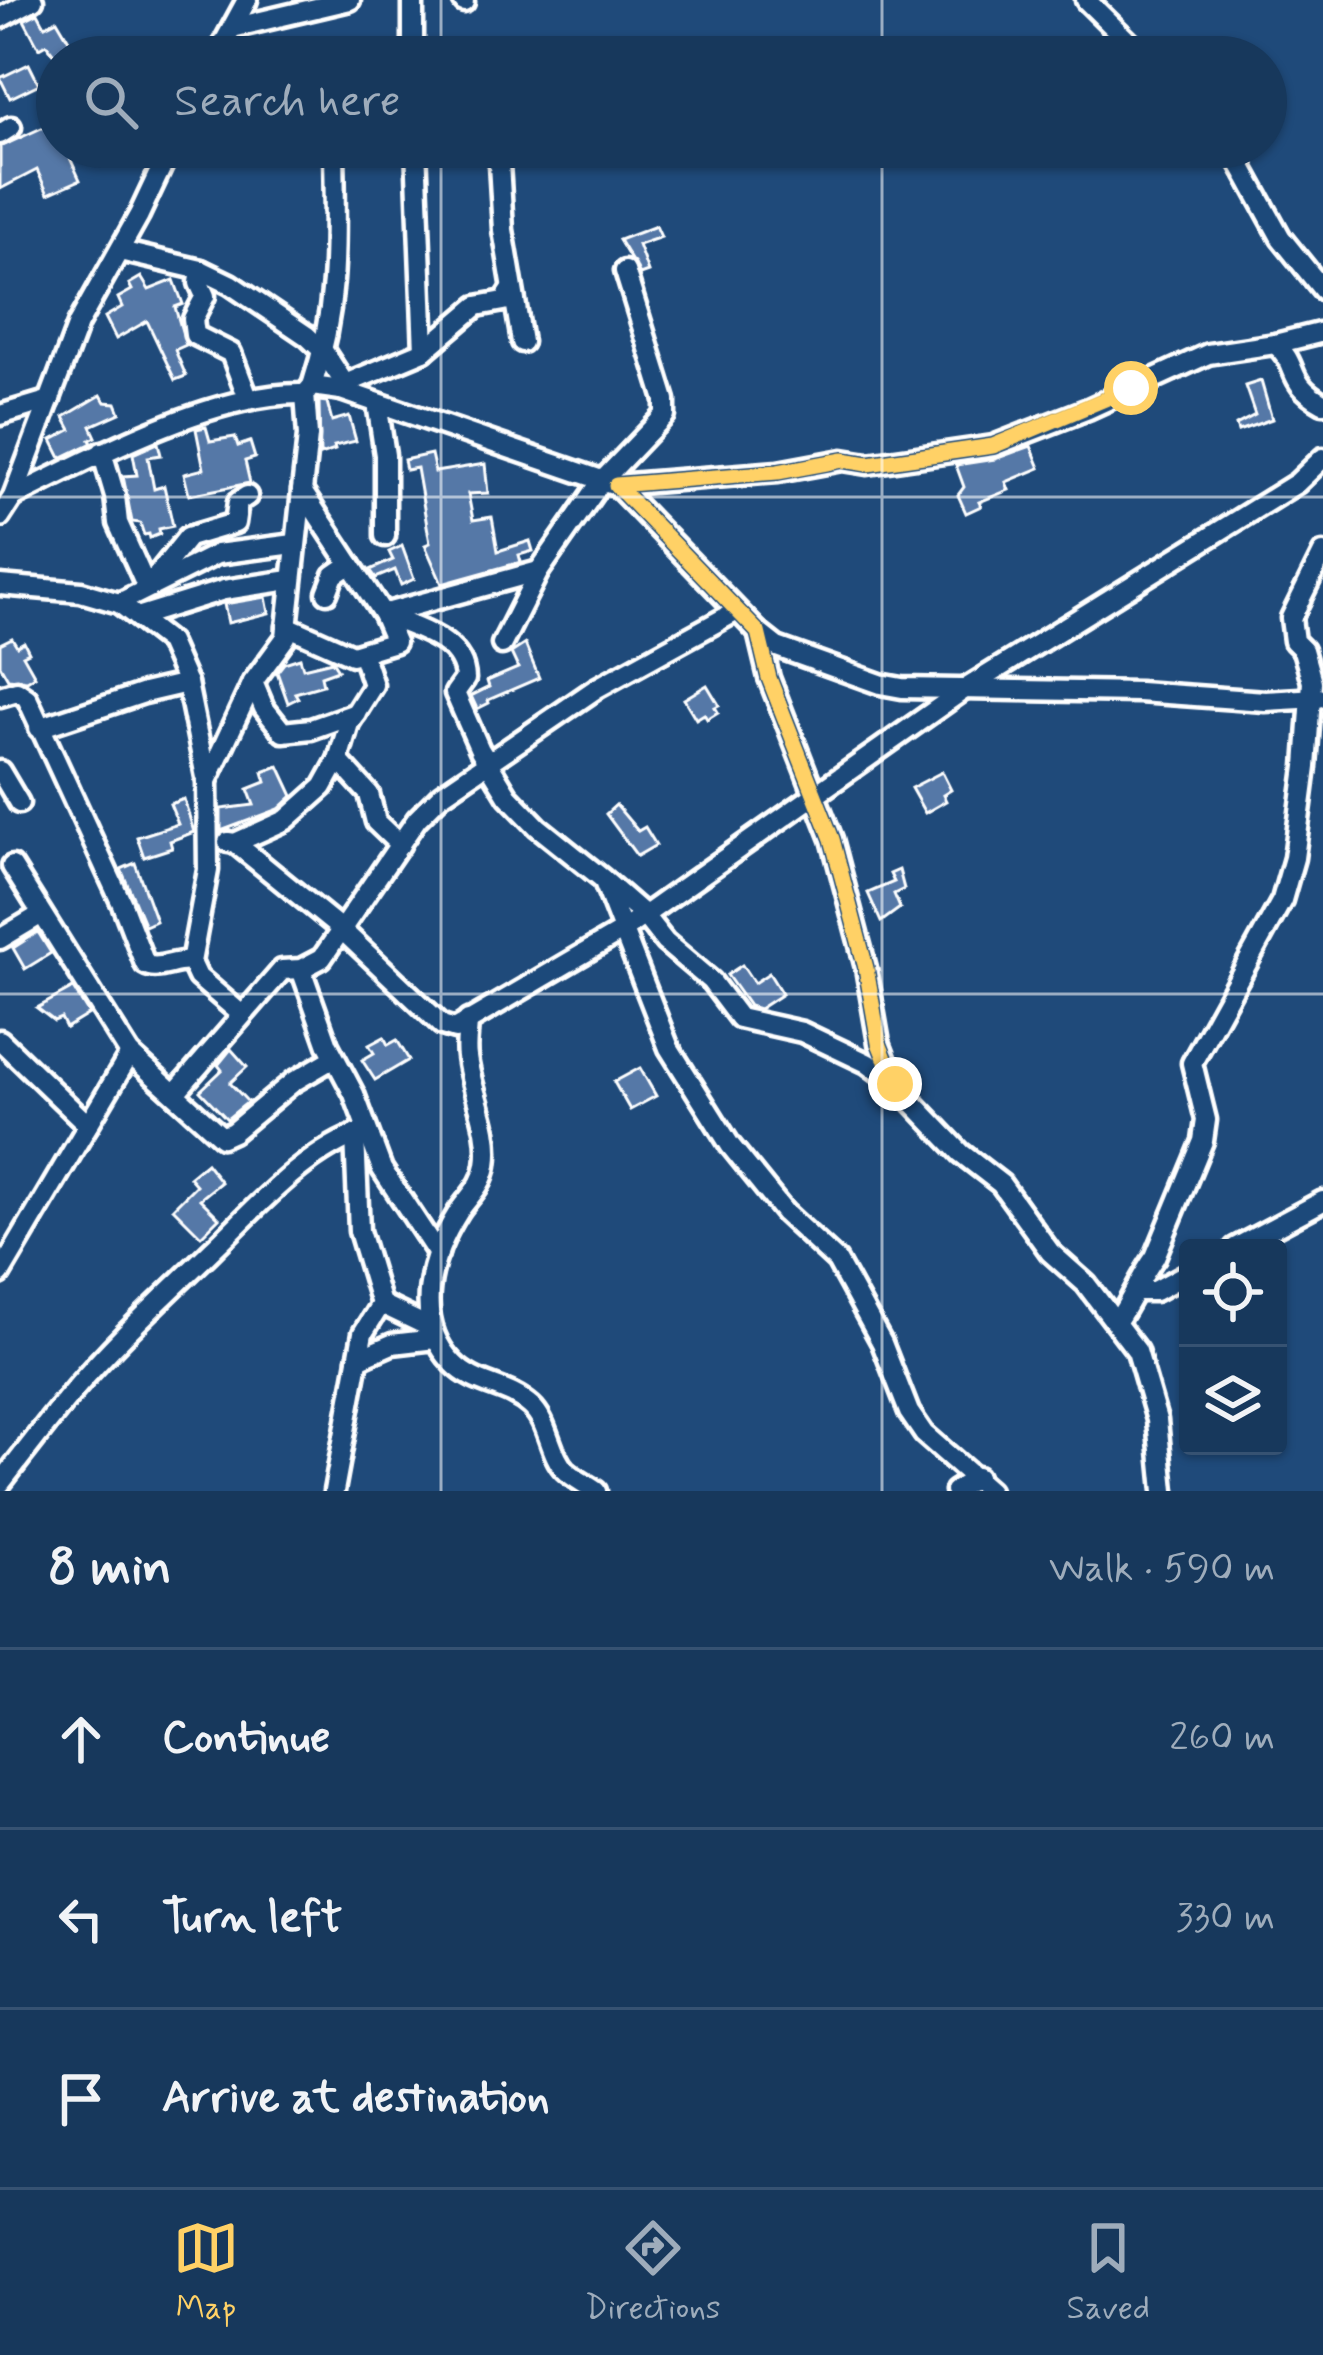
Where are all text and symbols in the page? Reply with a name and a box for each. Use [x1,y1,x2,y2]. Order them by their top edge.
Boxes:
search box [36,36,1287,168]
icon: search [78,69,144,135]
text: Search here [174,73,401,132]
route start [1104,361,1158,415]
route end [868,1057,922,1111]
map controls [1179,1239,1287,1455]
button: locate [1179,1239,1287,1347]
button: layers [1179,1347,1287,1455]
text: 8 min [48,1536,171,1602]
text: Walk · 590 m [1049,1544,1275,1595]
icon: ahead [48,1706,114,1772]
text: Continue [162,1709,330,1768]
text: 260 m [1169,1713,1275,1764]
icon: left [48,1886,114,1952]
text: Turn left [162,1889,342,1948]
text: 330 m [1176,1893,1275,1944]
icon: arrive [48,2066,114,2132]
text: Arrive at destination [162,2069,550,2128]
tab: Map [173,2215,239,2331]
tab: Directions [585,2215,721,2331]
tab: Saved [1067,2215,1150,2331]

